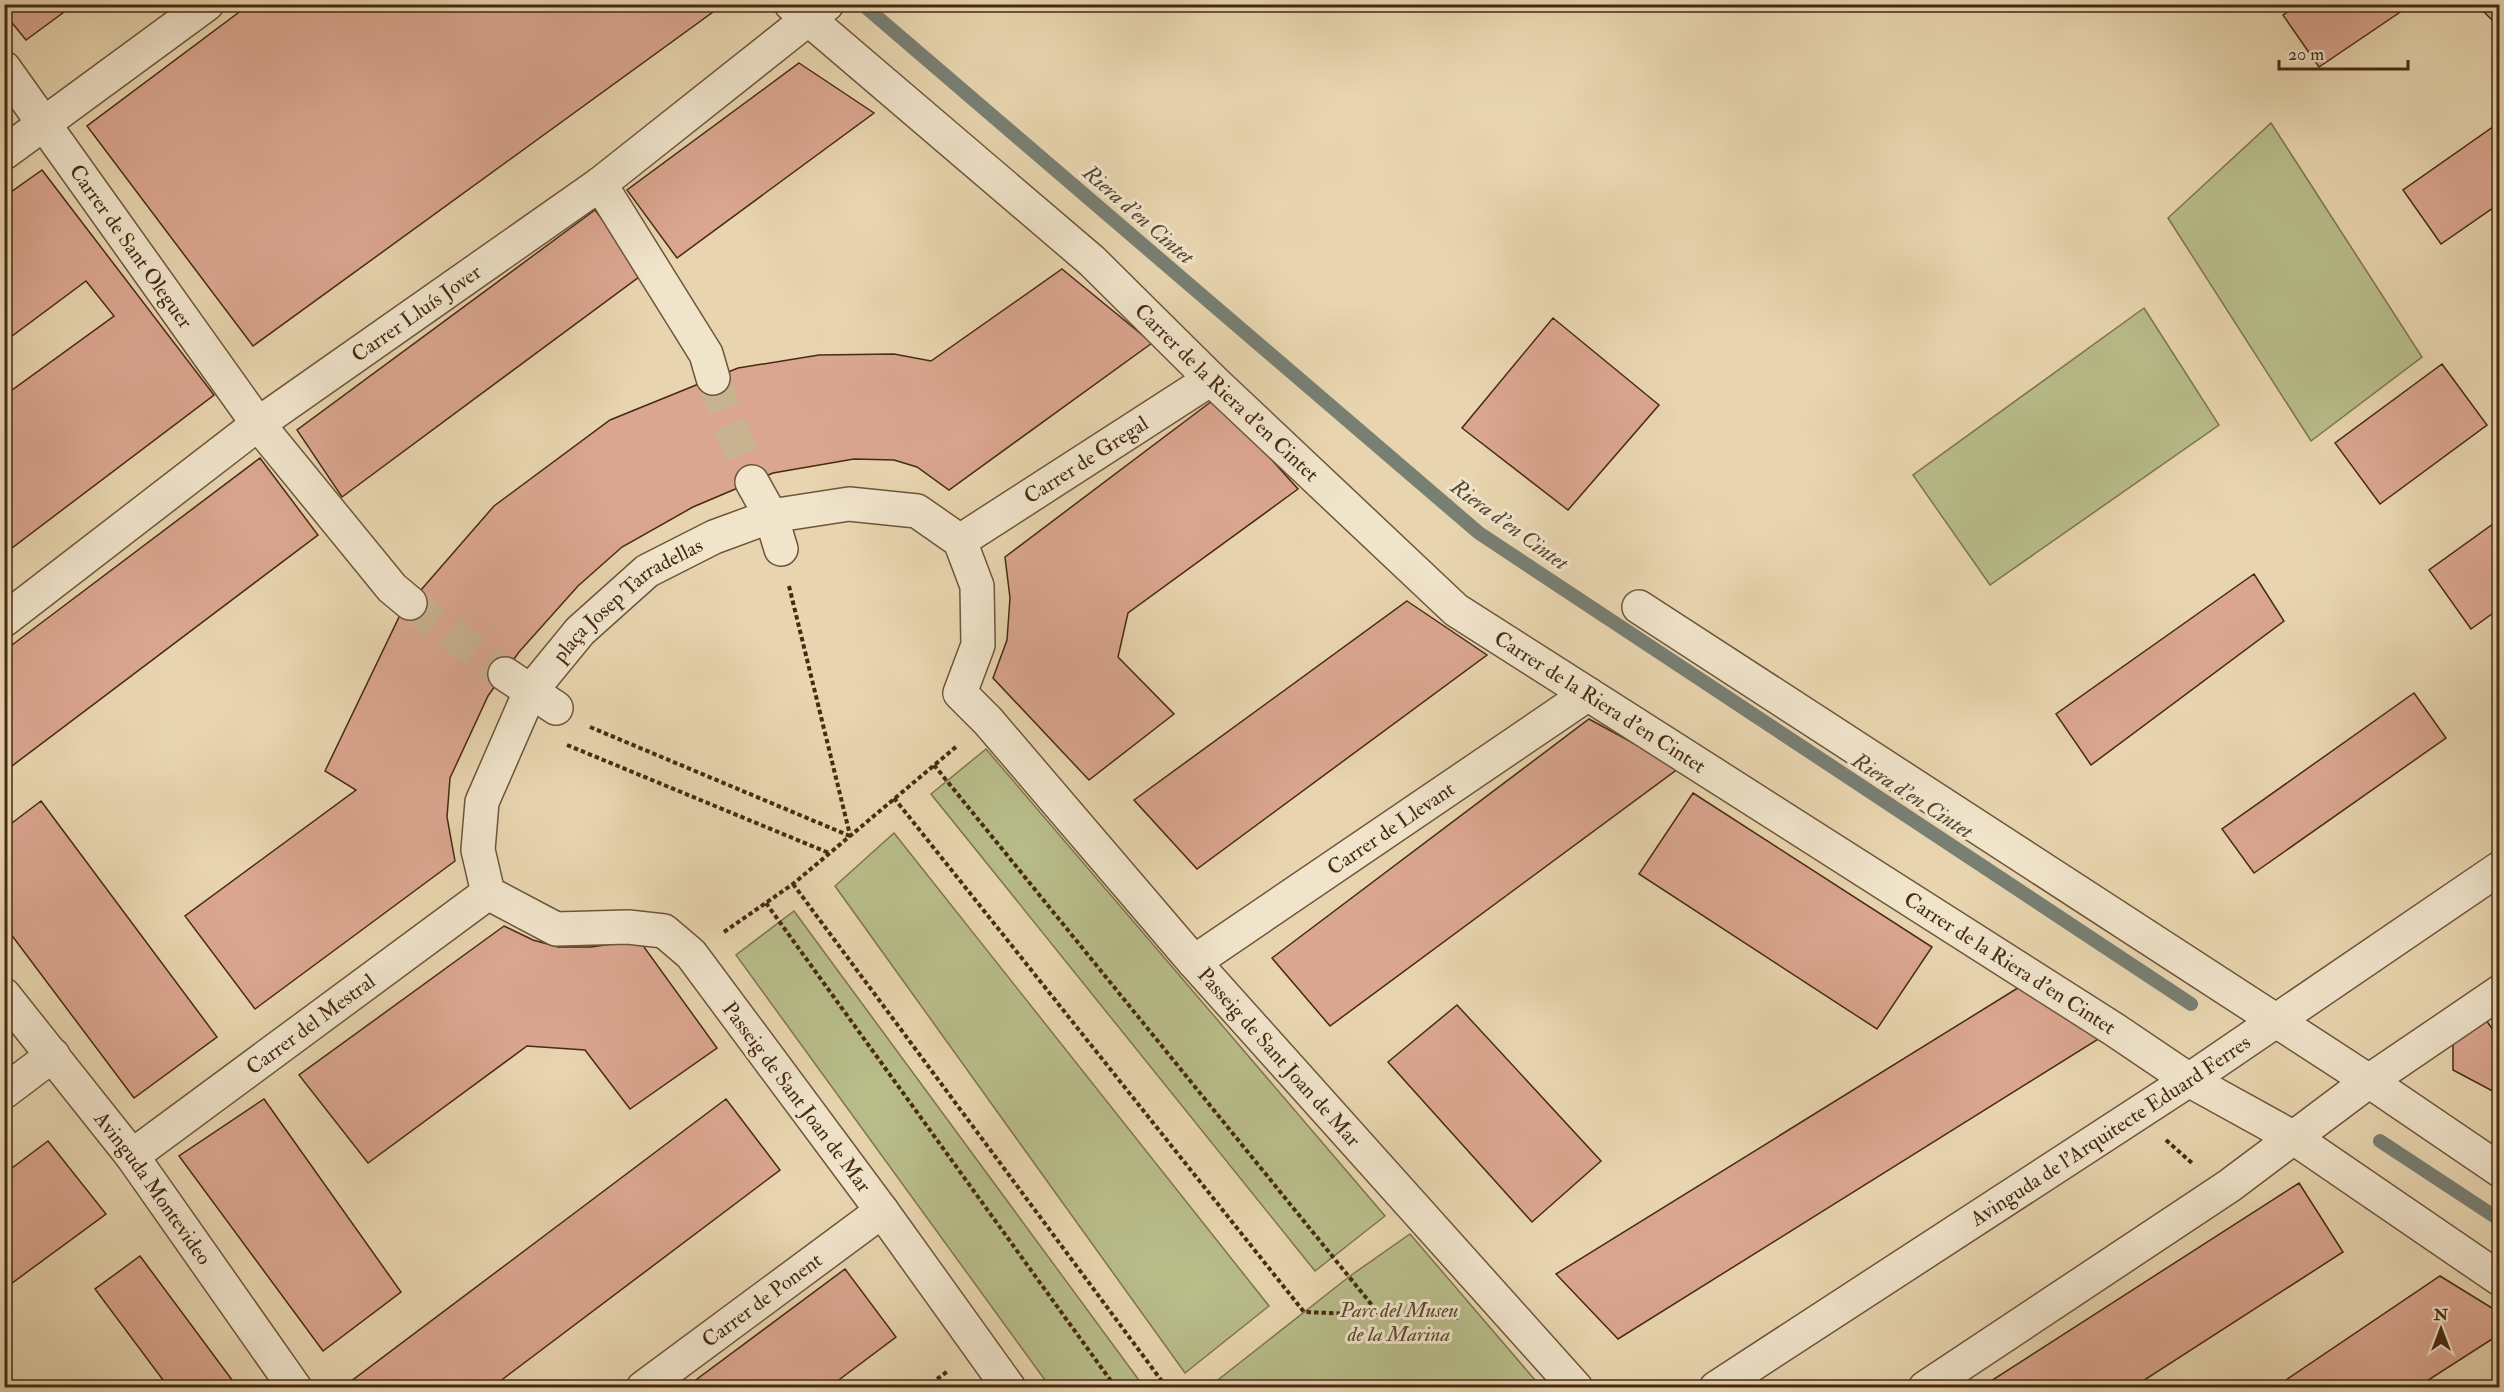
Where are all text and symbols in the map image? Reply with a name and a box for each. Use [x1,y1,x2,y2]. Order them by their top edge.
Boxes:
scale bar [2279,33,2408,71]
text: 20 m [2288,43,2324,66]
water label: Riera d'en Cintet [1076,158,1201,272]
street label: Carrer de Sant Oleguer [63,159,199,334]
street label: Carrer Lluís Jover [346,258,487,368]
street label: Carrer de la Riera d'en Cintet [1128,298,1325,488]
street label: Carrer de Gregal [1019,410,1154,510]
water label: Riera d'en Cintet [1444,472,1575,578]
street label: plaça Josep Tarradellas [546,532,708,669]
street label: Carrer de la Riera d'en Cintet [1489,625,1711,780]
water label: Riera d'en Cintet [1846,746,1980,846]
street label: Carrer de Llevant [1322,776,1460,881]
street label: Carrer de la Riera d'en Cintet [1899,886,2121,1041]
street label: Passeig de Sant Joan de Mar [1191,962,1366,1153]
street label: Carrer del Mestral [241,967,381,1081]
street label: Passeig de Sant Joan de Mar [716,997,877,1198]
street label: Avinguda de l'Arquitecte Eduard Ferres [1965,1029,2256,1233]
street label: Avinguda Montevideo [87,1105,217,1270]
street label: Carrer de Ponent [697,1247,828,1354]
park label: Parc del Museu de la Marina [1339,1297,1458,1348]
north arrow [2411,1299,2471,1359]
text: N [2433,1305,2449,1325]

